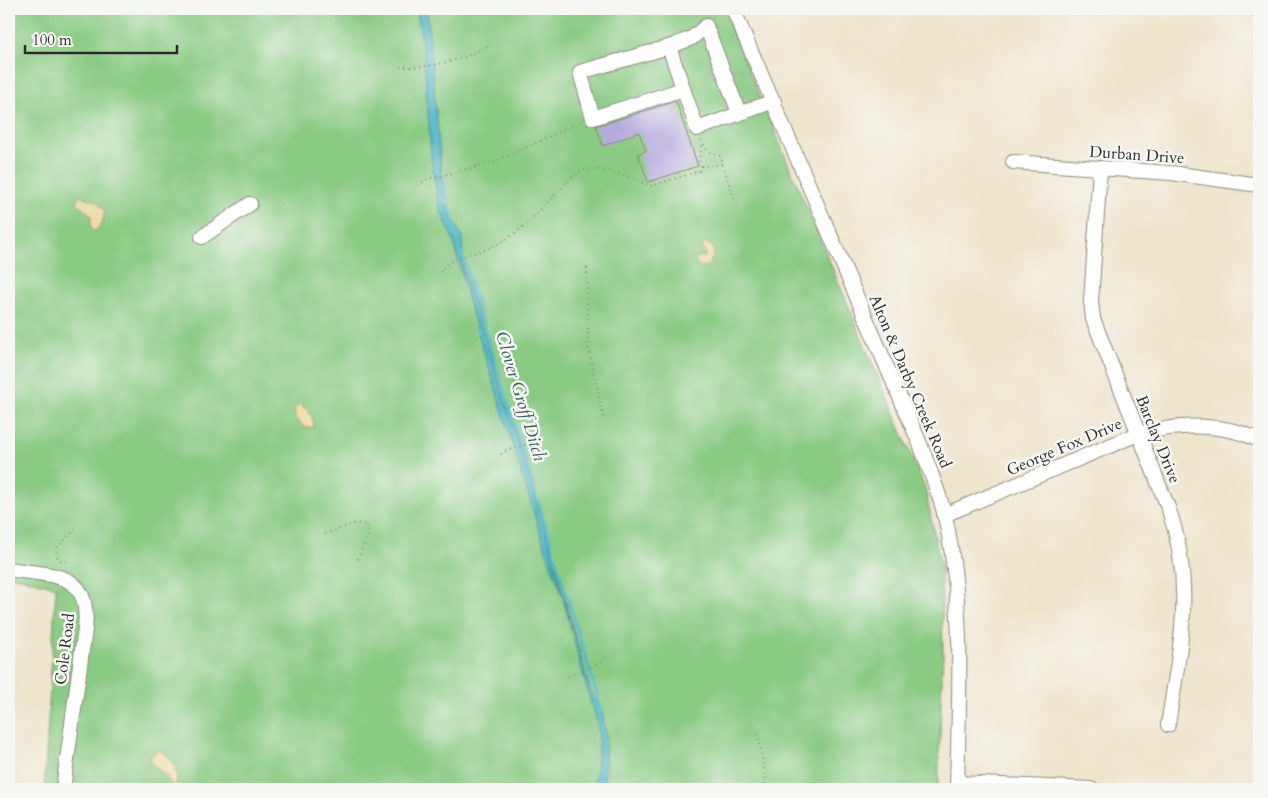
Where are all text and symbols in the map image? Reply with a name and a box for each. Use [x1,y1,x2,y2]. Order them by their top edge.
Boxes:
scale bar [25,22,178,54]
text: 100 m [32,30,72,50]
street label: Durban Drive [1089,141,1185,169]
street label: Alton & Darby Creek Road [864,291,957,472]
water label: Clover Groff Ditch [489,328,552,464]
street label: Barclay Drive [1130,392,1186,487]
street label: George Fox Drive [1003,413,1126,481]
street label: Cole Road [50,612,80,686]

